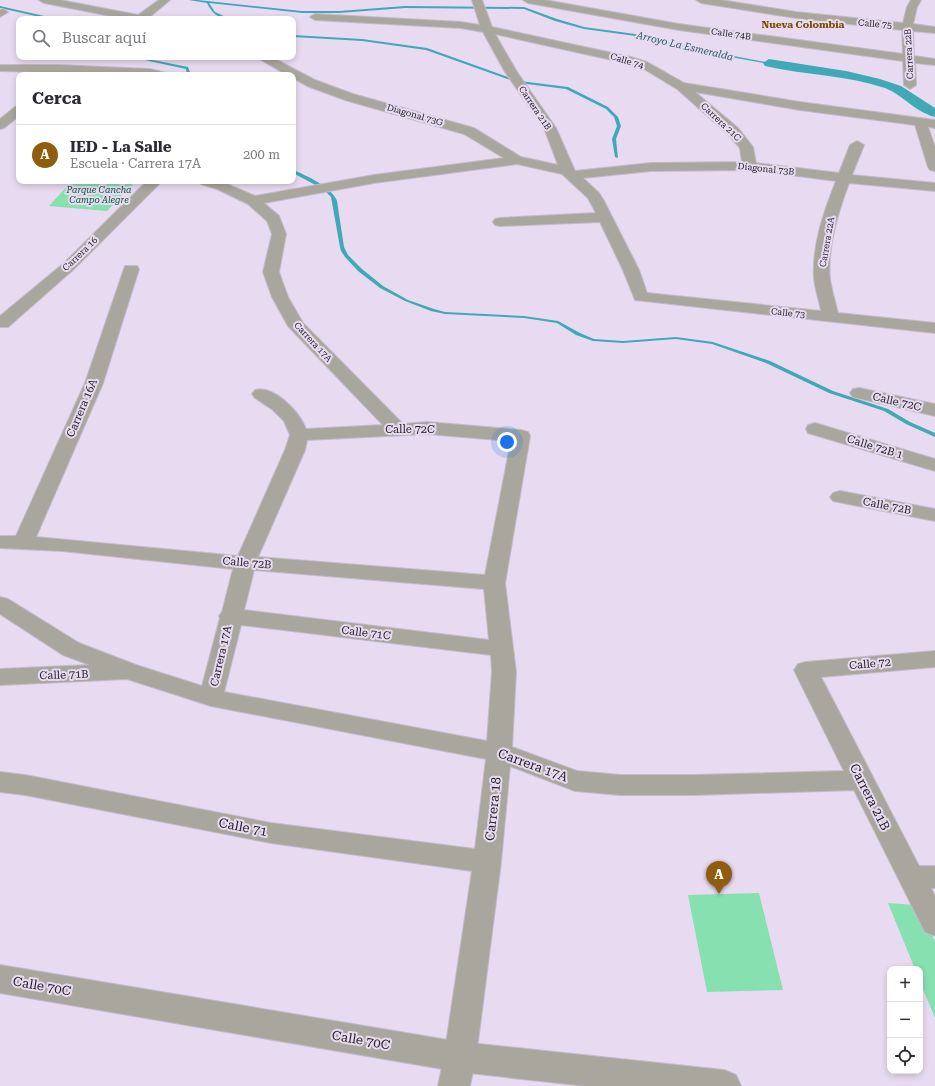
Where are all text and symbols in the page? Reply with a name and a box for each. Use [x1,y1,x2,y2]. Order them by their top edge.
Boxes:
search box [16,16,296,60]
street label: Calle 75 [858,18,892,30]
district label: Nueva Colombia [762,19,845,30]
street label: Calle 74B [710,26,752,42]
icon: search [30,27,52,49]
text: Buscar aquí [62,29,146,47]
water label: Arroyo La Esmeralda [635,29,734,62]
street label: Carrera 22B [903,29,915,79]
street label: Calle 74 [609,51,645,71]
street label: Carrera 21B [517,84,553,132]
text: Cerca [32,88,82,108]
street label: Carrera 21C [699,101,743,143]
street label: Diagonal 73G [386,102,444,128]
text: IED - La Salle [70,138,172,156]
text: A [40,147,50,162]
text: 200 m [243,147,280,162]
text: Escuela · Carrera 17A [70,156,201,171]
street label: Diagonal 73B [737,161,795,177]
park label: Parque Cancha Campo Alegre [65,185,132,205]
street label: Carrera 22A [818,215,836,268]
street label: Carrera 16 [61,235,99,273]
street label: Calle 73 [770,306,806,320]
street label: Carrera 17A [292,320,334,364]
street label: Carrera 16A [64,377,100,439]
street label: Calle 72C [871,390,923,414]
street label: Calle 72C [385,423,435,436]
your location [497,432,517,452]
street label: Calle 72B 1 [845,432,905,462]
street label: Calle 72B [862,495,912,517]
street label: Calle 72B [222,554,272,572]
street label: Carrera 17A [208,624,234,688]
street label: Calle 71C [341,624,392,642]
street label: Calle 72 [849,656,891,672]
street label: Calle 71B [39,668,89,682]
street label: Carrera 17A [496,745,570,785]
street label: Carrera 21B [847,761,893,833]
street label: Carrera 18 [482,776,504,842]
street label: Calle 71 [217,815,269,839]
pin: A [706,861,732,894]
map controls [887,966,923,1074]
button: + [887,966,923,1002]
street label: Calle 70C [12,974,72,998]
button: − [887,1002,923,1038]
street label: Calle 70C [331,1028,391,1052]
button: locate [887,1038,923,1074]

